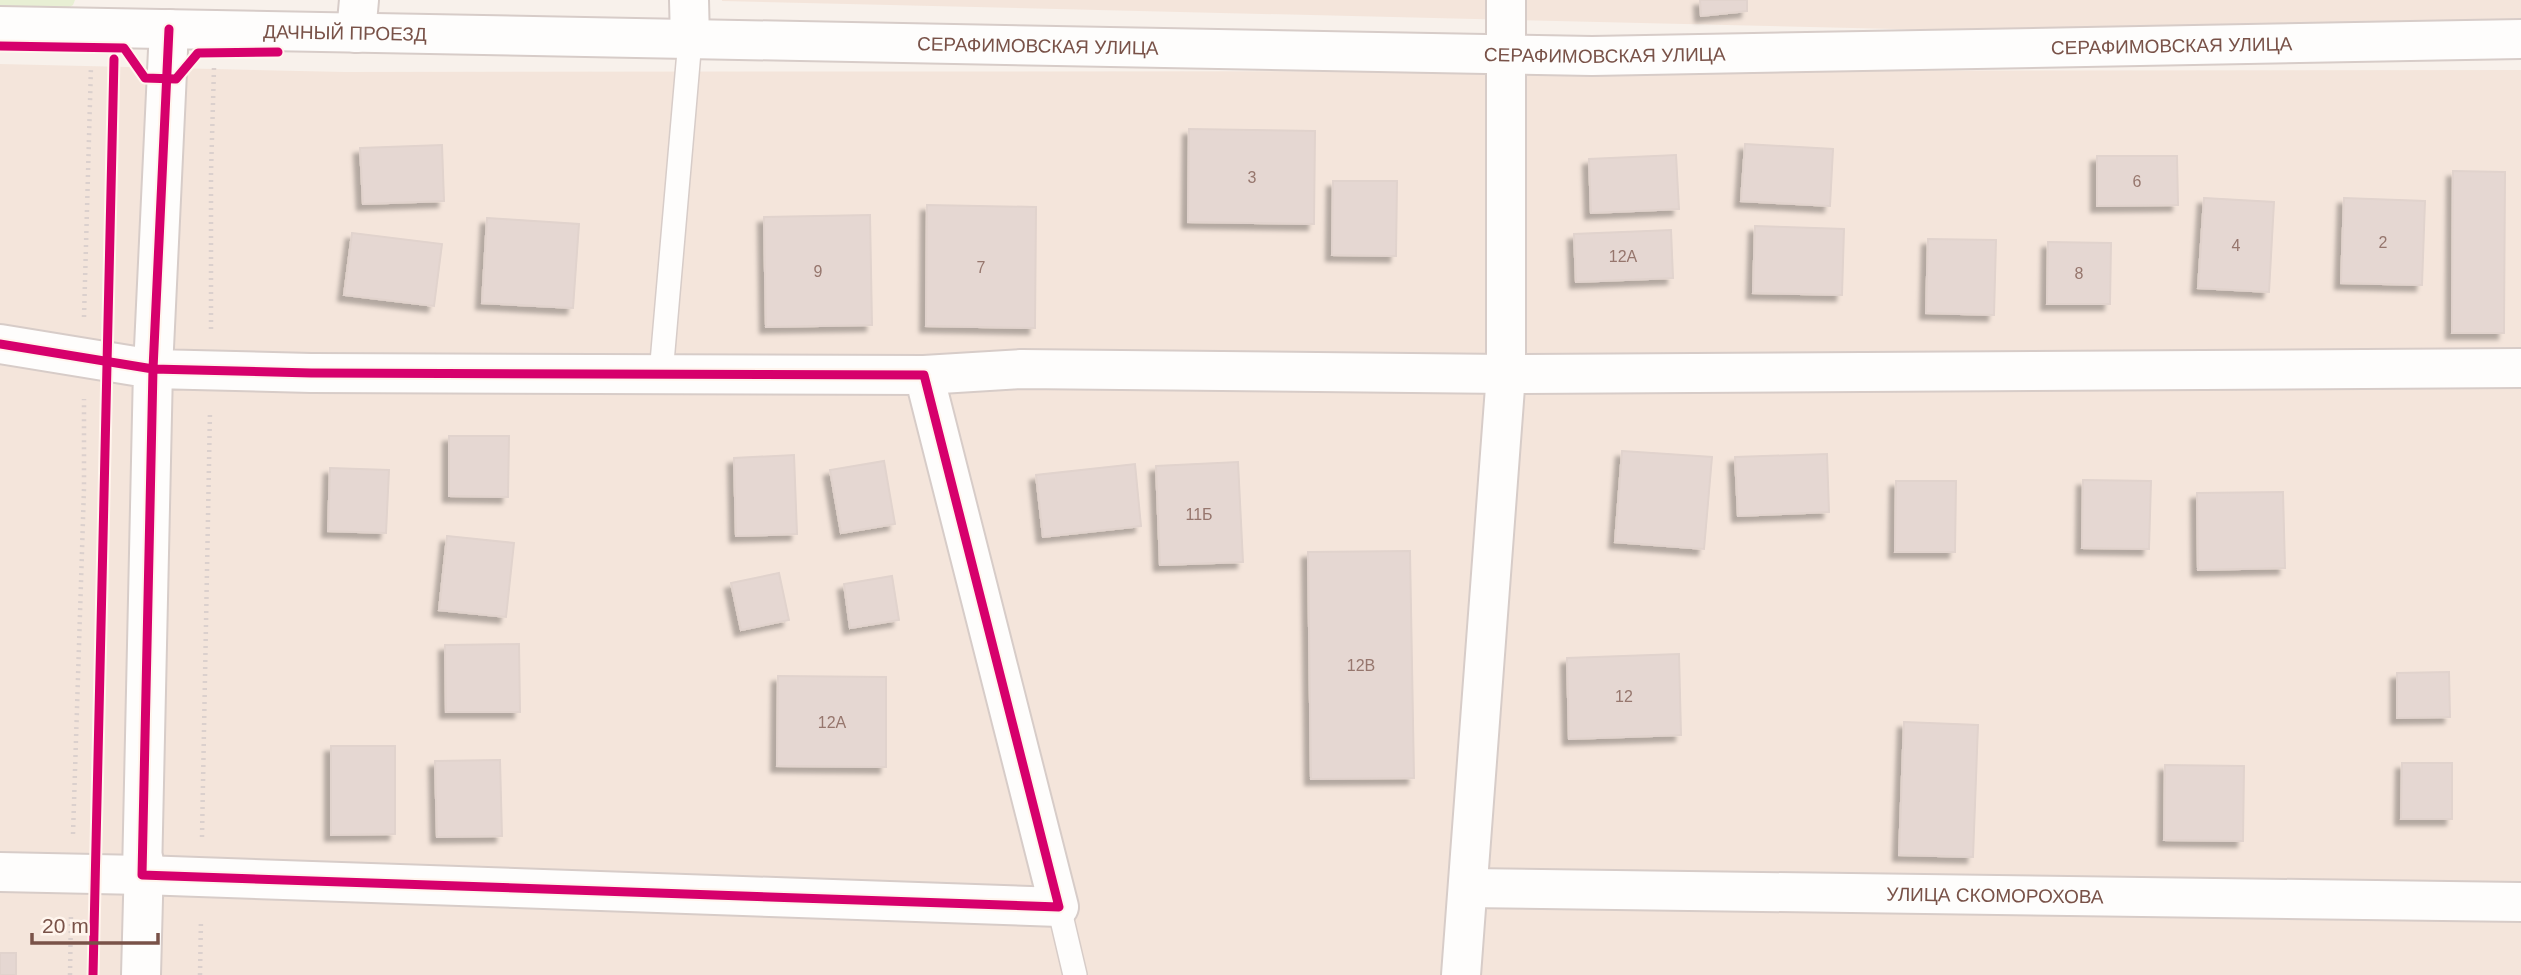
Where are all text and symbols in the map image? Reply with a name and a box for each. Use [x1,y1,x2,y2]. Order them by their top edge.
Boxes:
street label: ДАЧНЫЙ ПРОЕЗД [263,20,427,45]
street label: СЕРАФИМОВСКАЯ УЛИЦА [917,33,1159,58]
street label: СЕРАФИМОВСКАЯ УЛИЦА [2051,33,2293,58]
street label: СЕРАФИМОВСКАЯ УЛИЦА [1484,43,1726,67]
house number: 3 [1248,169,1257,186]
house number: 6 [2133,173,2142,190]
house number: 2 [2379,234,2388,251]
house number: 4 [2232,237,2241,254]
house number: 12А [1609,248,1638,265]
house number: 7 [977,259,986,276]
house number: 9 [814,263,823,280]
house number: 8 [2075,265,2084,282]
house number: 11Б [1185,506,1213,523]
house number: 12В [1347,657,1375,674]
house number: 12 [1615,688,1633,705]
house number: 12А [818,714,847,731]
street label: УЛИЦА СКОМОРОХОВА [1886,883,2104,907]
scale bar [32,902,158,946]
text: 20 m [42,914,89,937]

